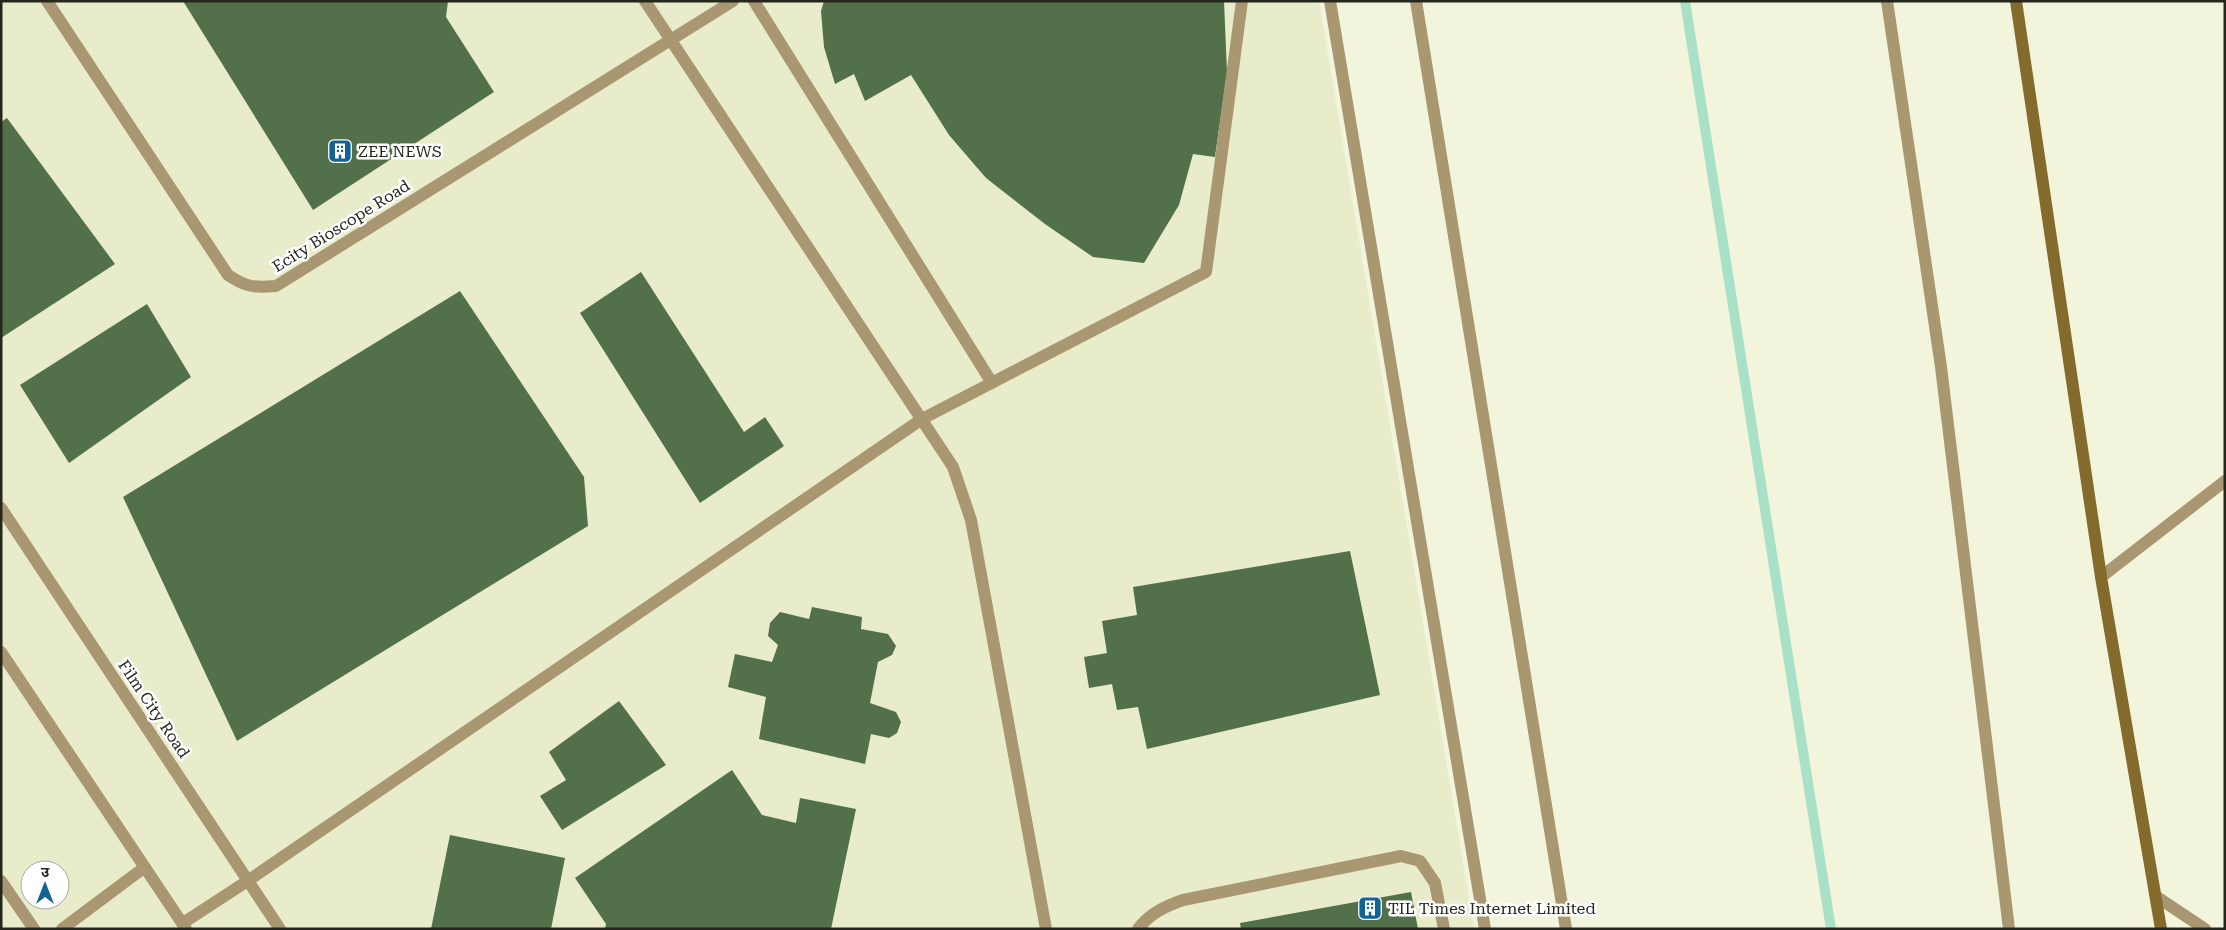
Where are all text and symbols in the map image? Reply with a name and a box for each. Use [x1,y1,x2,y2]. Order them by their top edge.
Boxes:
building icon: ZEE NEWS [327,138,353,164]
place label: ZEE NEWS [358,142,442,161]
street label: Ecity Bioscope Road [269,176,413,276]
street label: Film City Road [114,656,194,762]
north arrow [20,860,70,910]
text: उ [41,864,50,880]
building icon: TIL Times Internet Limited [1357,895,1383,921]
place label: TIL Times Internet Limited [1388,899,1596,918]

